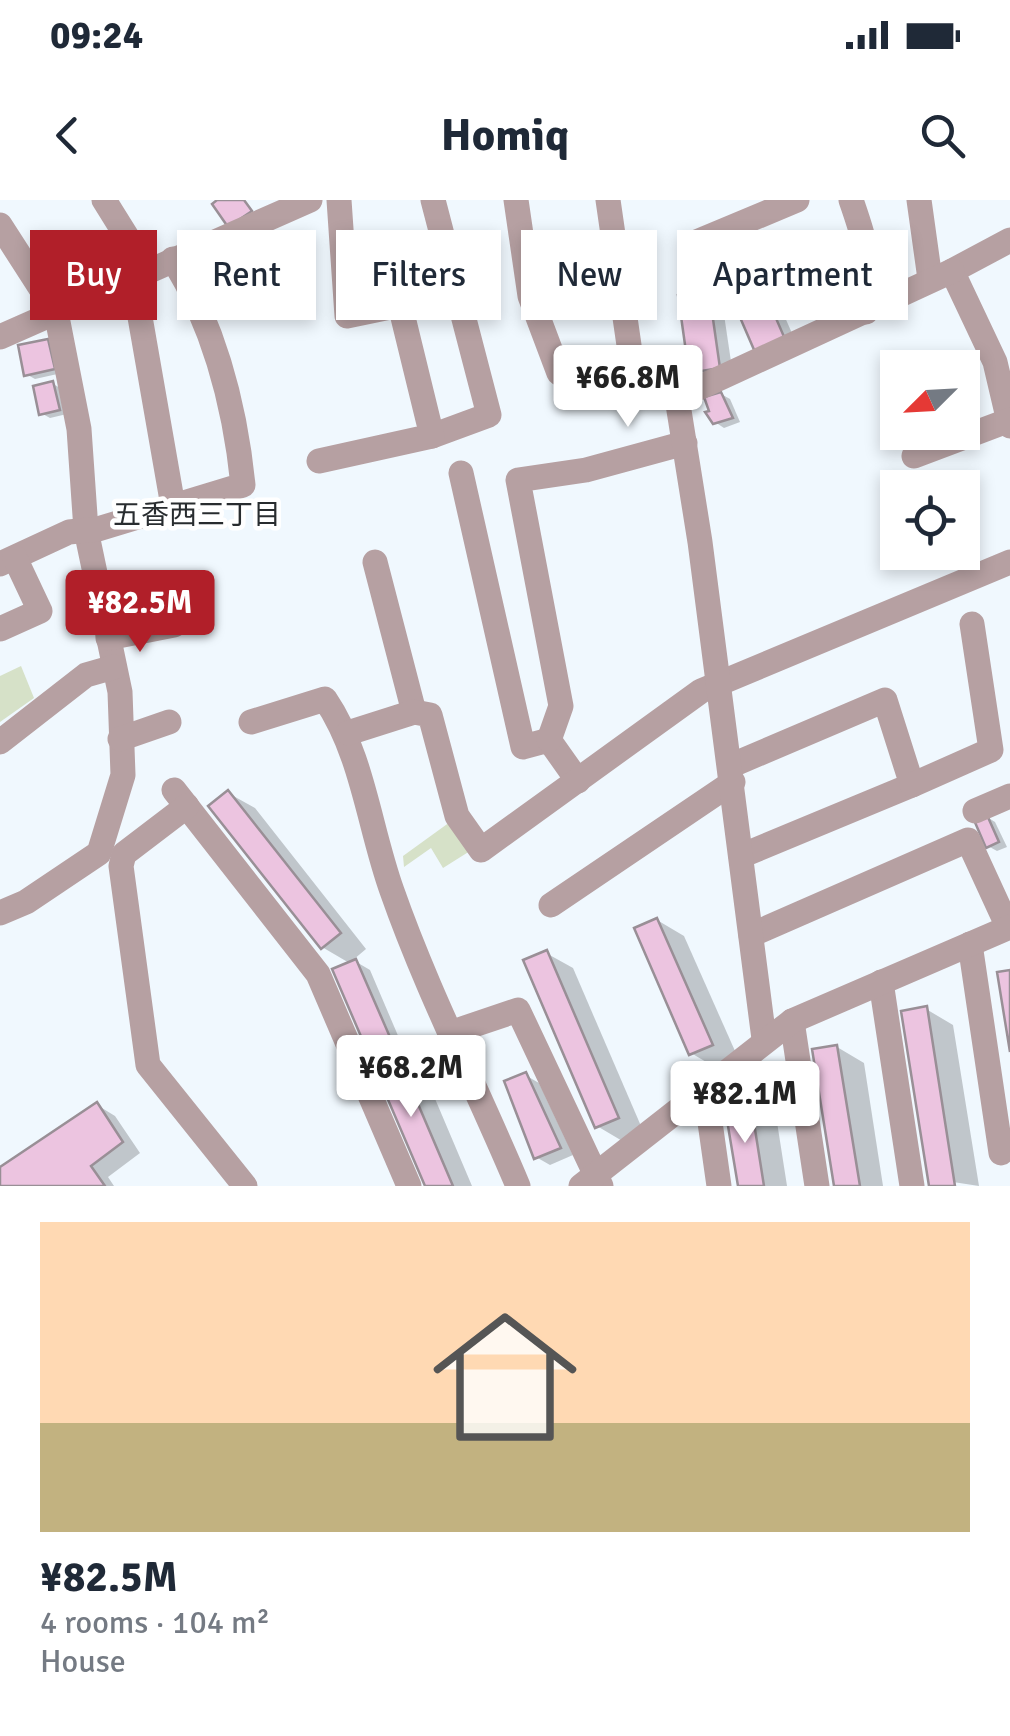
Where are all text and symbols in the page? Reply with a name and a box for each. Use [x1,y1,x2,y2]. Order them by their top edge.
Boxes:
text: 09:24 [50,12,143,59]
icon: back [40,108,95,163]
text: Homiq [441,108,569,163]
icon: search [915,108,970,163]
chip: Buy [30,230,157,320]
chip: Rent [177,230,316,320]
chip: Filters [336,230,501,320]
chip: New [521,230,657,320]
chip: Apartment [677,230,908,320]
pin: ¥66.8M [547,345,709,430]
north arrow [880,350,980,450]
map controls [880,350,980,570]
text: ¥66.8M [576,358,680,397]
button: locate [880,470,980,570]
district label: 五香西三丁目 [113,498,281,532]
pin: ¥82.5M [59,570,221,655]
text: ¥82.5M [88,583,192,622]
pin: ¥68.2M [330,1035,492,1120]
text: ¥68.2M [359,1048,463,1087]
pin: ¥82.1M [664,1061,826,1146]
text: ¥82.1M [693,1074,797,1113]
icon: home [415,1287,595,1467]
text: ¥82.5M [40,1552,178,1603]
text: 4 rooms · 104 m² [40,1603,270,1642]
text: House [40,1642,126,1681]

